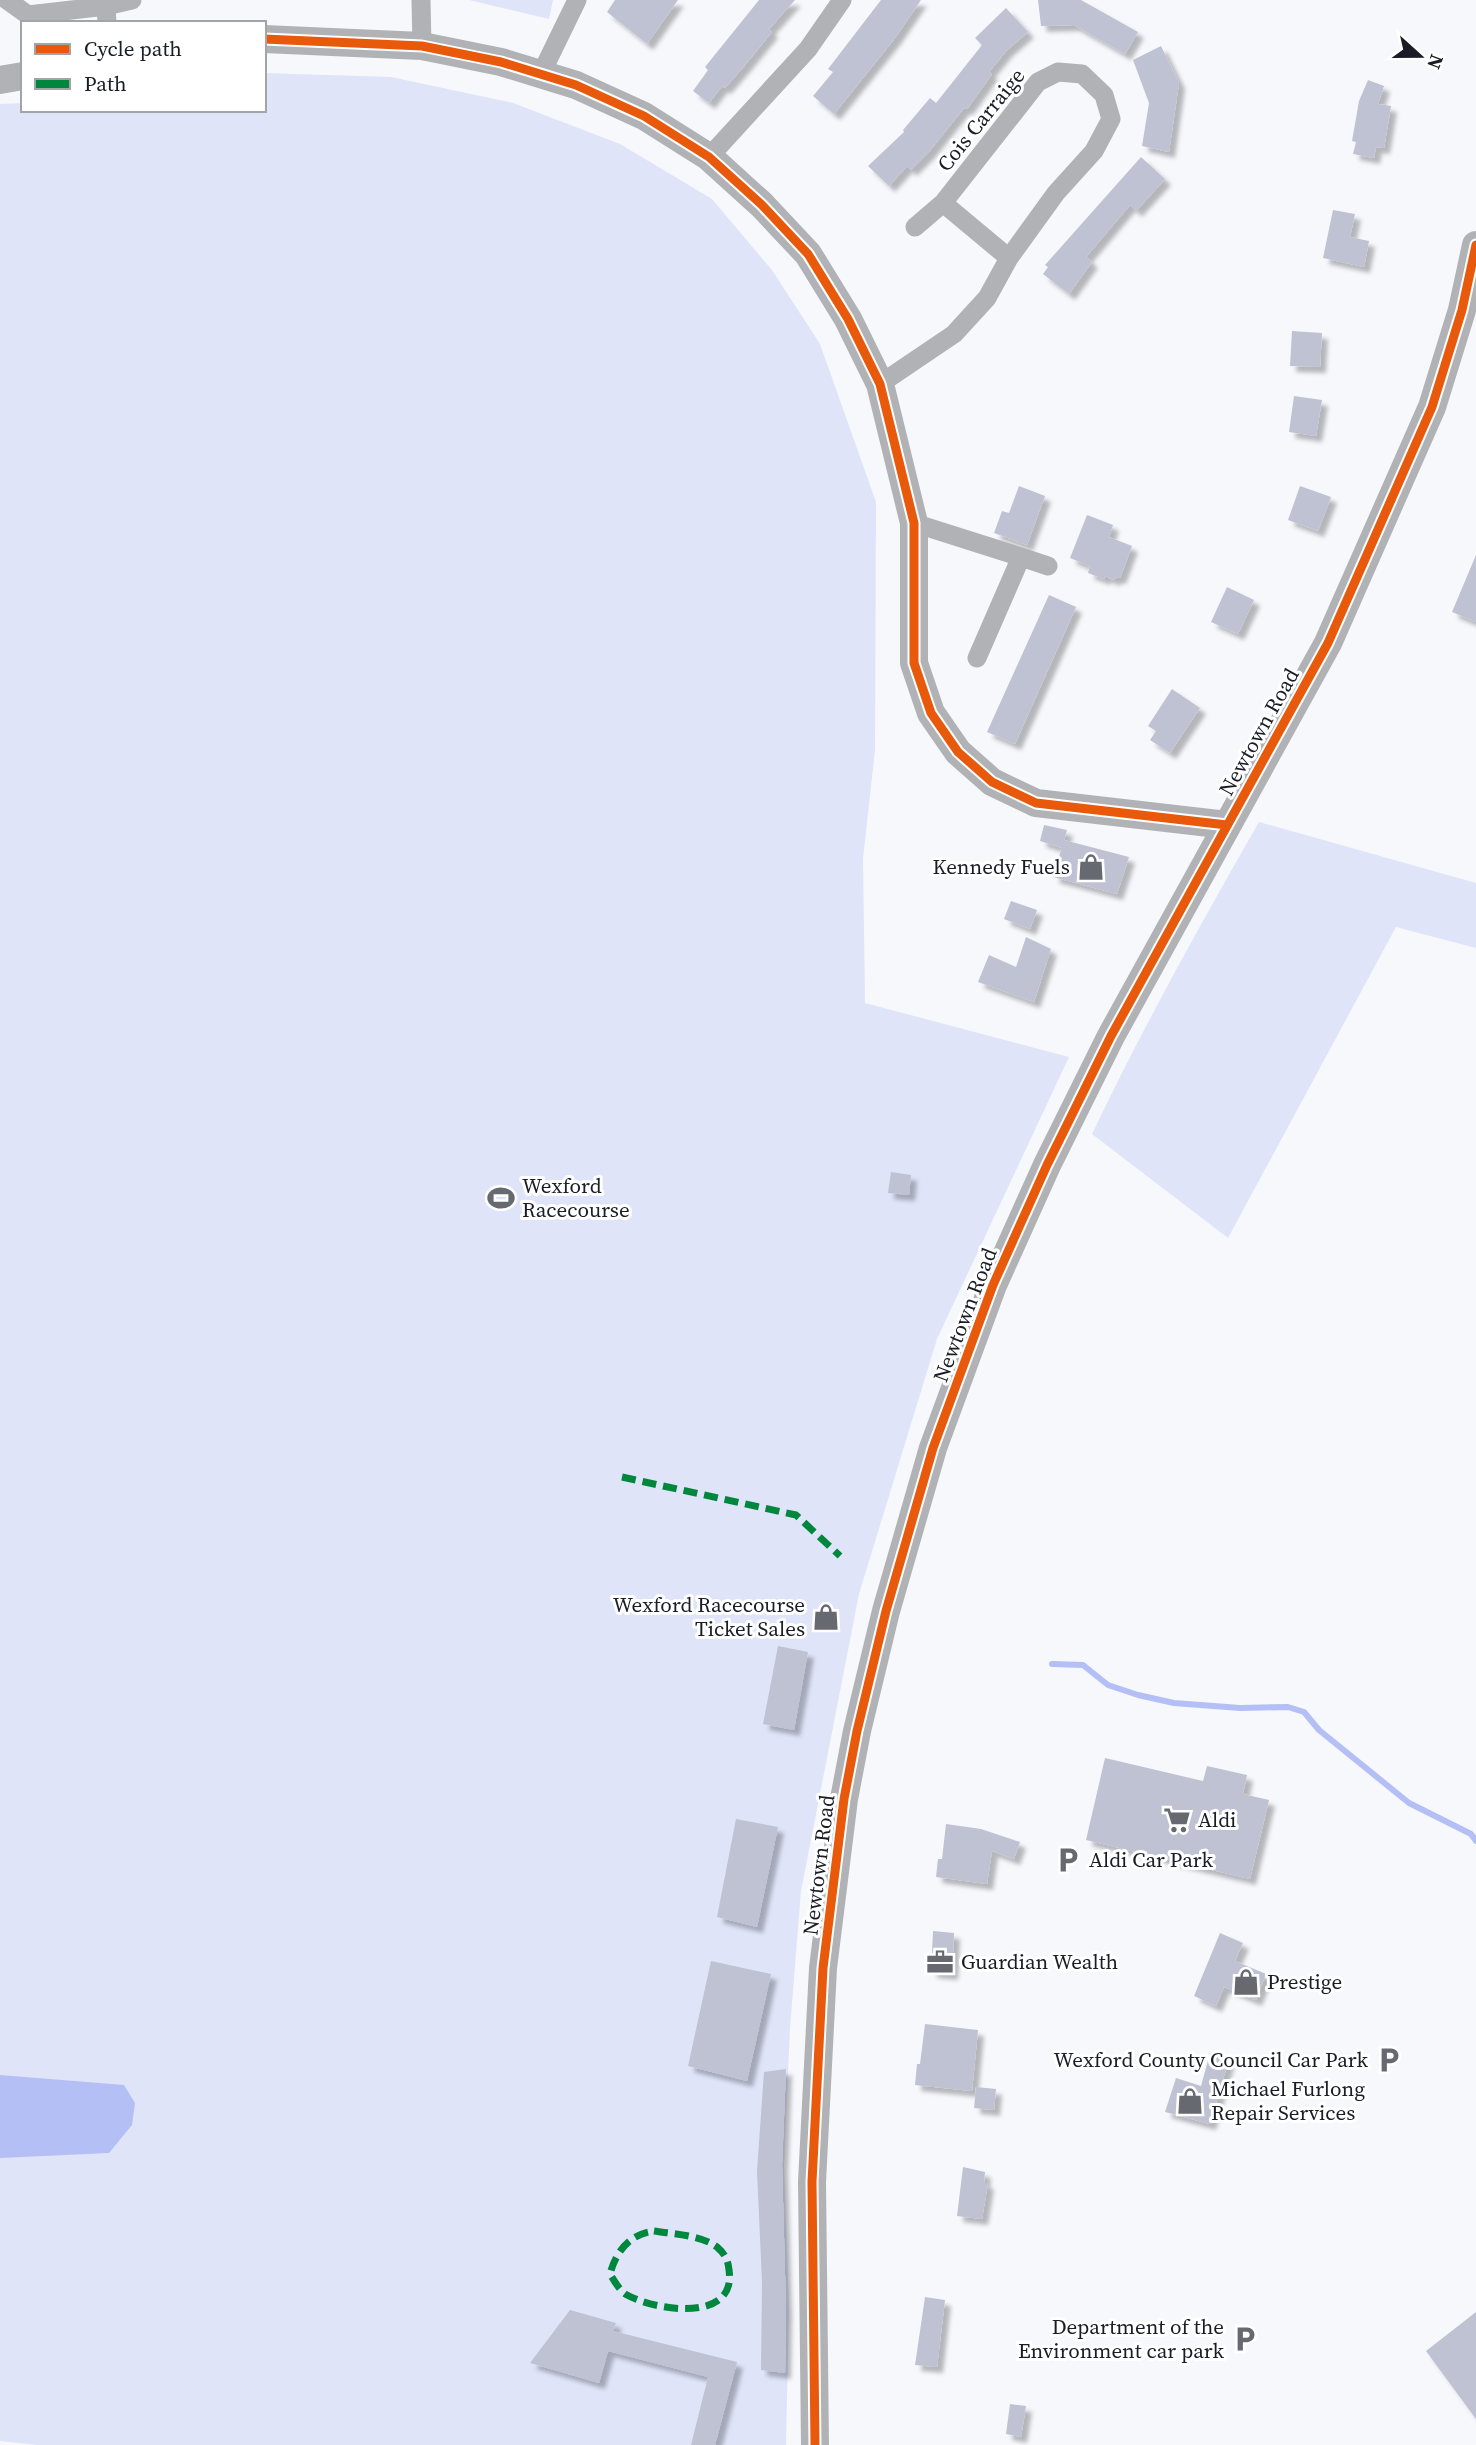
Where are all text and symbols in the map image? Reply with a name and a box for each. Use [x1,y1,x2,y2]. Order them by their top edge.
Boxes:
legend [21,21,266,112]
north arrow [1385,21,1455,91]
text: Cycle path [84,34,182,63]
text: N [1421,51,1450,73]
street label: Cois Carraige [930,62,1031,177]
text: Path [84,69,127,98]
street label: Newtown Road [1212,663,1306,801]
place label: Kennedy Fuels [933,852,1070,881]
shop icon: Kennedy Fuels [1076,852,1106,882]
place label: Wexford Racecourse [522,1171,630,1224]
sports icon: Wexford Racecourse [486,1183,516,1213]
street label: Newtown Road [926,1243,1003,1386]
place label: Wexford Racecourse Ticket Sales [613,1590,805,1643]
shop icon: Wexford Racecourse Ticket Sales [811,1602,841,1632]
street label: Newtown Road [795,1793,842,1937]
supermarket icon: Aldi [1162,1805,1192,1835]
place label: Aldi [1198,1805,1236,1834]
parking icon: Aldi Car Park [1053,1845,1083,1875]
place label: Aldi Car Park [1089,1845,1213,1874]
office icon: Guardian Wealth [925,1947,955,1977]
place label: Guardian Wealth [961,1947,1118,1976]
shop icon: Prestige [1231,1967,1261,1997]
place label: Prestige [1267,1967,1342,1996]
place label: Wexford County Council Car Park [1054,2045,1369,2074]
parking icon: Wexford County Council Car Park [1374,2045,1404,2075]
place label: Michael Furlong Repair Services [1211,2074,1365,2127]
shop icon: Michael Furlong Repair Services [1175,2086,1205,2116]
place label: Department of the Environment car park [1018,2312,1225,2365]
parking icon: Department of the Environment car park [1230,2324,1260,2354]

